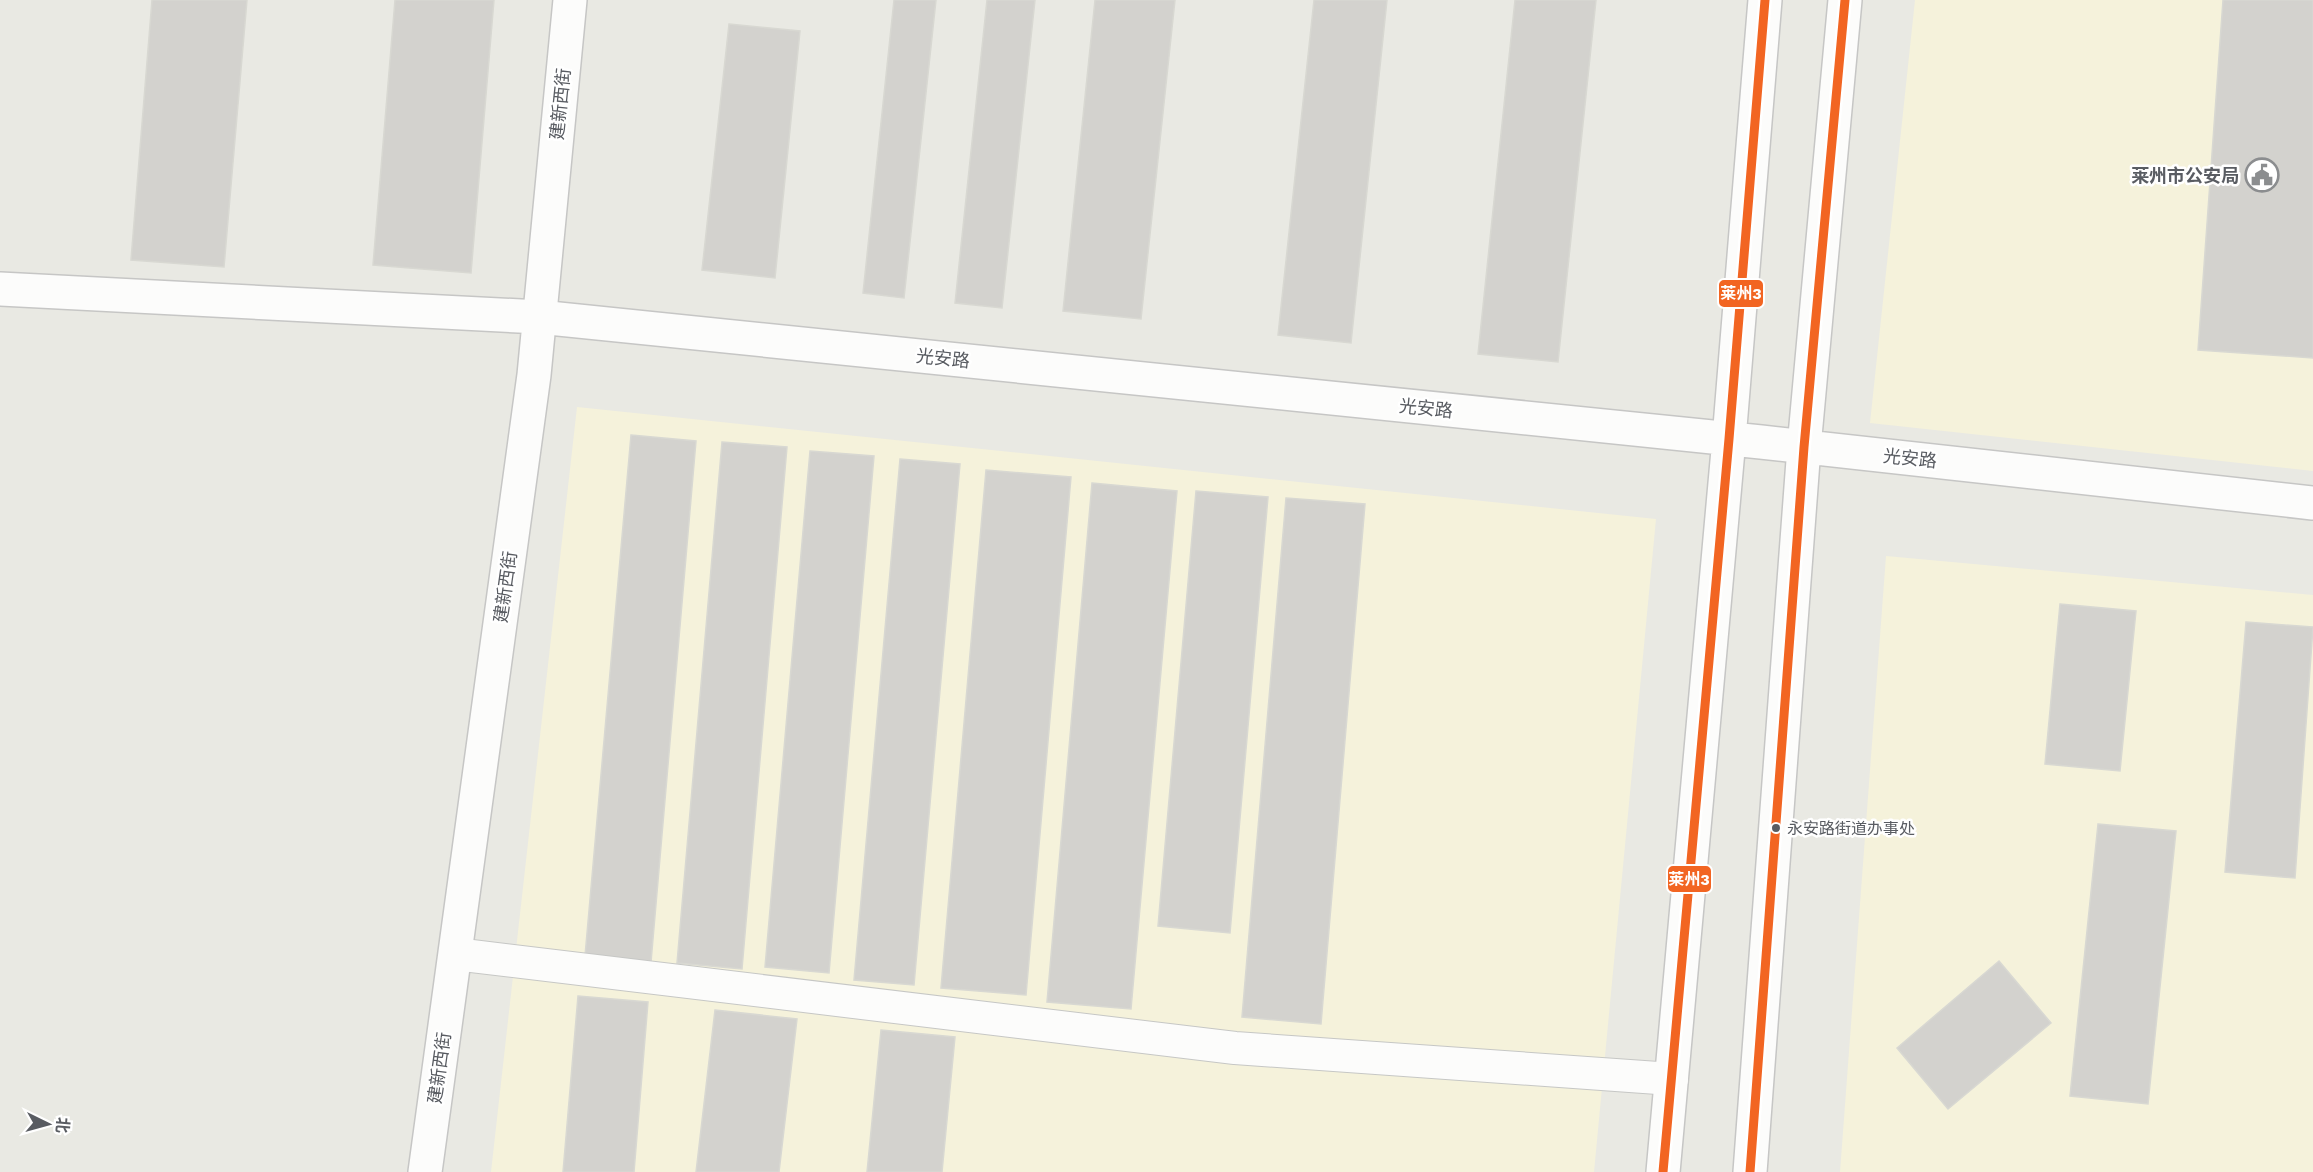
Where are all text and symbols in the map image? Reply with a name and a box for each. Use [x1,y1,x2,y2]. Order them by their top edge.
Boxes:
street label: 建新西街 [546,67,574,141]
public building icon: 莱州市公安局 [2244,157,2280,193]
place label: 莱州市公安局 [2131,165,2239,186]
line badge: 莱州3 [1718,279,1764,308]
text: 莱州3 [1720,284,1762,303]
street label: 光安路 [915,345,971,371]
street label: 光安路 [1398,395,1454,421]
street label: 光安路 [1882,445,1938,471]
street label: 建新西街 [490,550,520,624]
place label: 永安路街道办事处 [1787,819,1915,838]
marker: 永安路街道办事处 [1770,822,1782,834]
line badge: 莱州3 [1667,865,1712,893]
text: 莱州3 [1668,870,1710,889]
street label: 建新西街 [424,1031,454,1105]
north arrow [18,1094,78,1154]
text: 北 [52,1116,73,1134]

